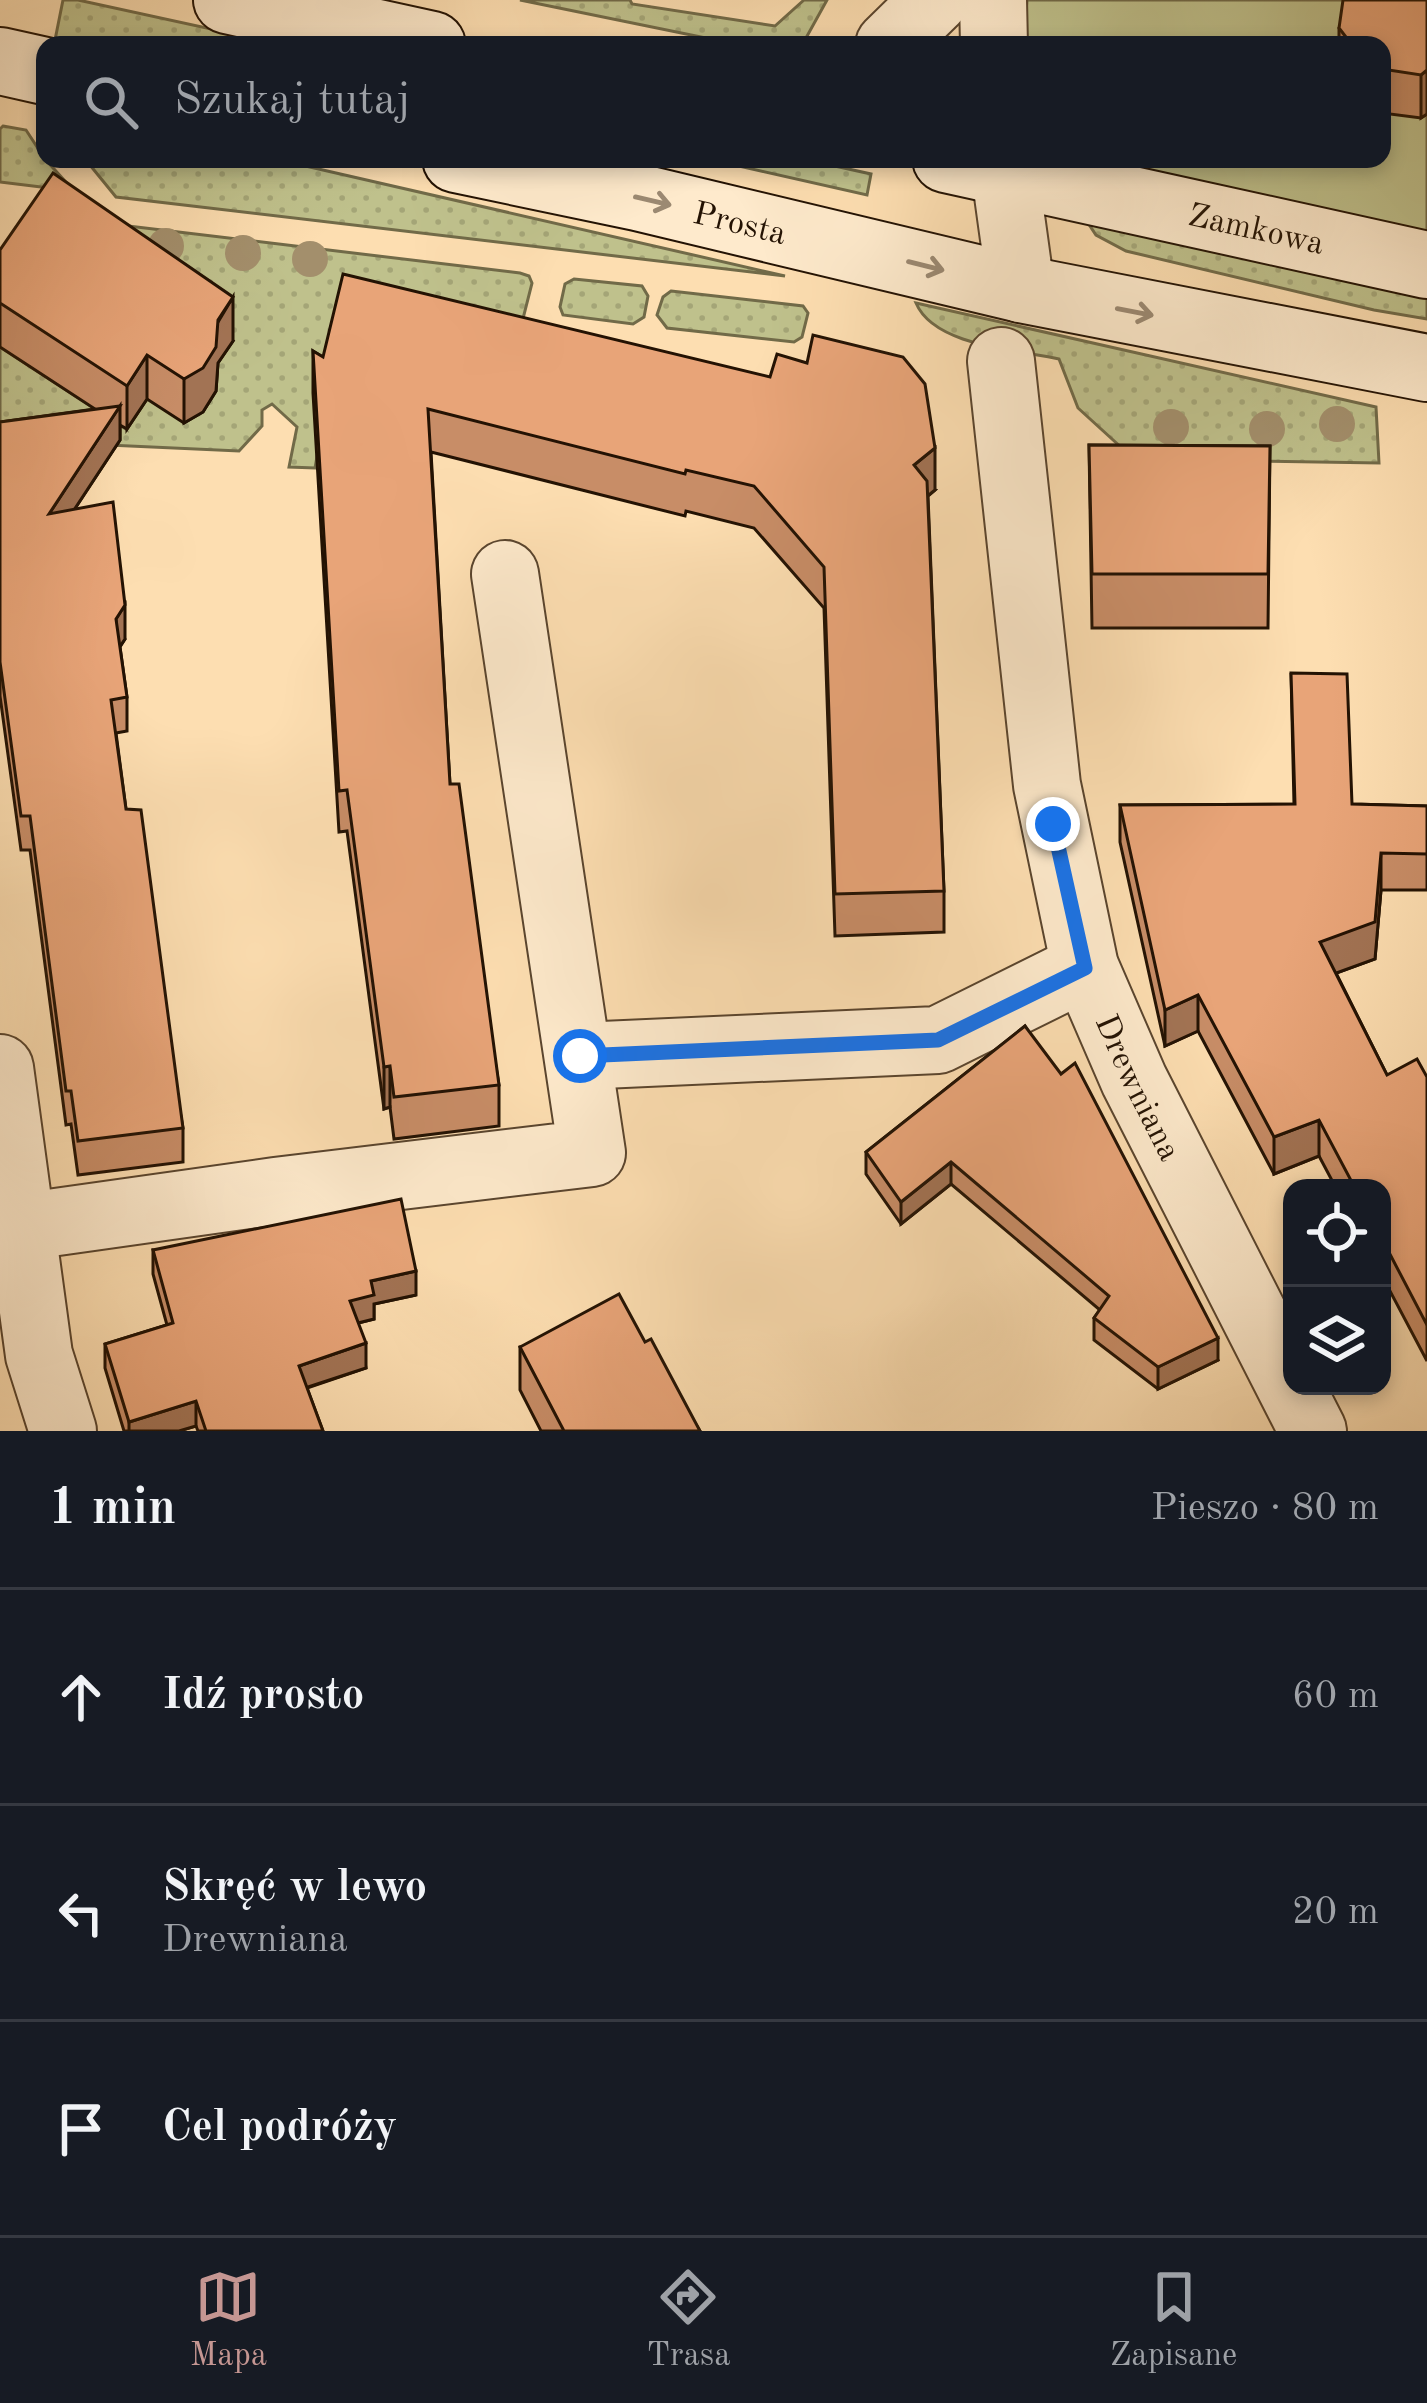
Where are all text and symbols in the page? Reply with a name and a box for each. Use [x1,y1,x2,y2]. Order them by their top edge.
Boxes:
search box [36,36,1391,168]
icon: search [78,69,144,135]
text: Szukaj tutaj [174,79,411,124]
one-way arrow [633,191,671,213]
street label: Prosta [689,198,789,252]
street label: Zamkowa [1185,200,1327,262]
one-way arrow [906,256,944,278]
one-way arrow [1115,302,1154,324]
route end [1026,797,1080,851]
street label: Drewniana [1088,1010,1185,1167]
route start [553,1029,607,1083]
map controls [1283,1179,1391,1395]
button: locate [1283,1179,1391,1287]
button: layers [1283,1287,1391,1395]
text: 1 min [48,1484,176,1535]
text: Pieszo · 80 m [1151,1489,1379,1528]
icon: ahead [48,1664,114,1730]
text: Idź prosto [162,1674,364,1719]
text: 60 m [1292,1677,1379,1716]
text: Skręć w lewo [162,1866,427,1911]
icon: left [48,1880,114,1946]
text: 20 m [1292,1893,1379,1932]
text: Drewniana [162,1921,348,1960]
icon: arrive [48,2096,114,2162]
text: Cel podróży [162,2106,397,2151]
tab: Mapa [190,2264,267,2377]
tab: Trasa [646,2264,730,2377]
tab: Zapisane [1110,2264,1237,2377]

